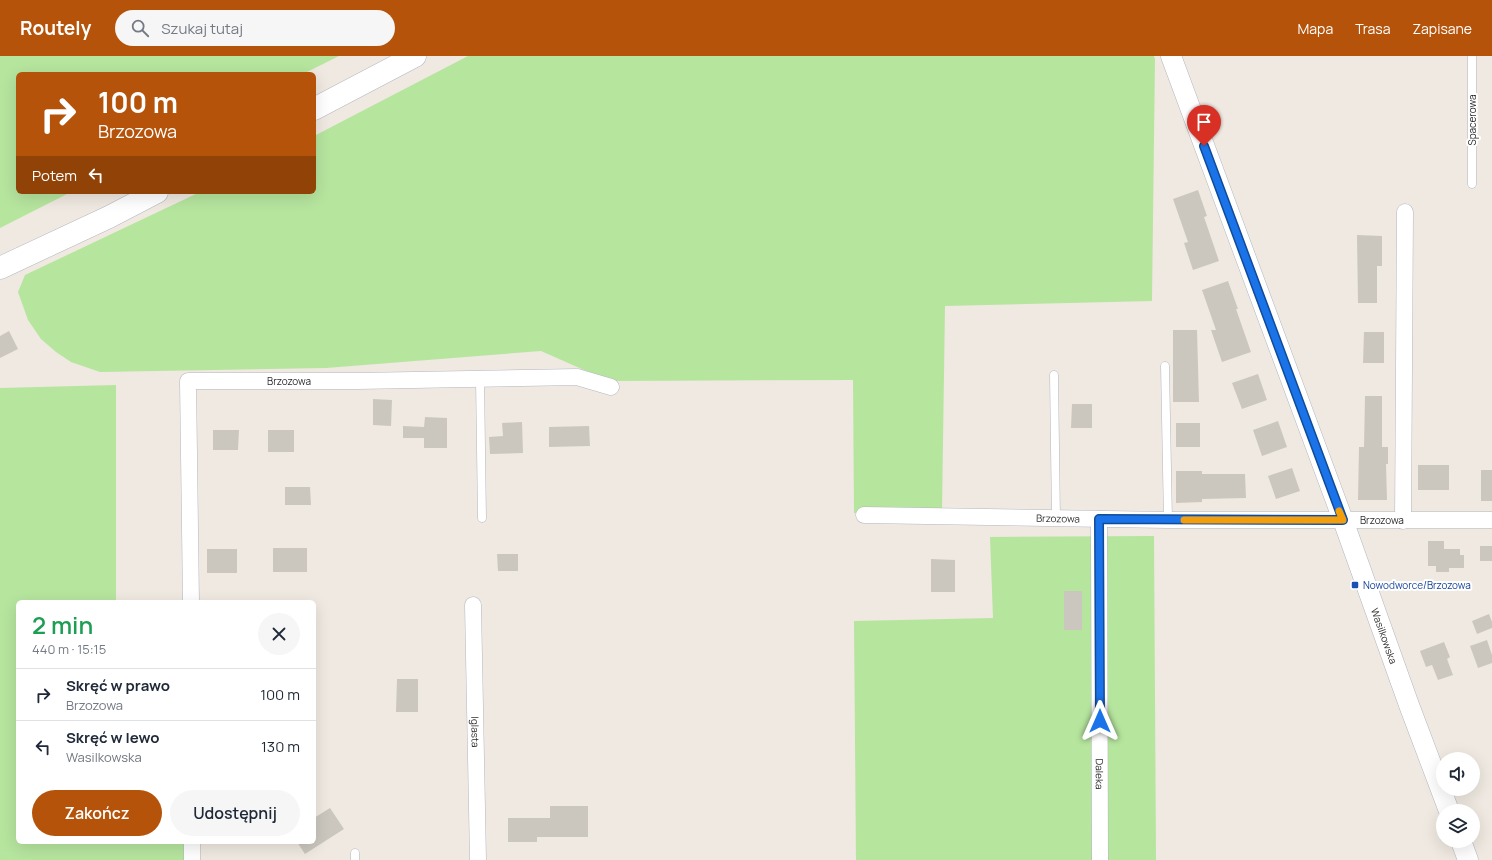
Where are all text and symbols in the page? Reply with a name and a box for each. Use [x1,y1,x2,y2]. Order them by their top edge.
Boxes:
search box [115,10,395,46]
text: Routely [20,15,91,41]
icon: search [129,17,151,39]
text: Szukaj tutaj [161,18,243,39]
text: Mapa [1298,19,1333,38]
text: Trasa [1355,19,1390,38]
text: Zapisane [1412,19,1472,38]
text: 100 m [98,83,178,121]
icon: right [32,88,84,140]
street label: Spacerowa [1465,94,1479,146]
pin [1187,105,1221,146]
icon: arrive [1193,111,1215,133]
text: Brzozowa [98,119,177,143]
icon: left [85,164,107,186]
text: Potem [32,165,77,186]
street label: Brzozowa [267,374,311,388]
street label: Brzozowa [1036,511,1080,526]
street label: Brzozowa [1360,513,1404,527]
place label: Nowodworce/Brzozowa [1363,578,1471,592]
marker: Nowodworce/Brzozowa [1350,580,1360,590]
street label: Wasilkowska [1368,606,1401,666]
text: 2 min [32,608,93,641]
button: close [258,613,300,655]
text: 440 m · 15:15 [32,640,106,658]
text: Skręć w prawo [66,675,170,696]
icon: right [32,684,54,706]
text: 100 m [260,684,300,705]
text: Brzozowa [66,696,123,714]
position arrow [1079,700,1121,742]
street label: Iglasta [468,716,483,748]
text: Skręć w lewo [66,727,160,748]
icon: left [32,736,54,758]
text: 130 m [261,736,300,757]
text: Wasilkowska [66,748,142,766]
map controls [1436,752,1480,848]
button: sound [1436,752,1480,796]
street label: Daleka [1093,758,1107,790]
button: Zakończ [32,790,162,836]
button: Udostępnij [170,790,300,836]
button: layers [1436,804,1480,848]

